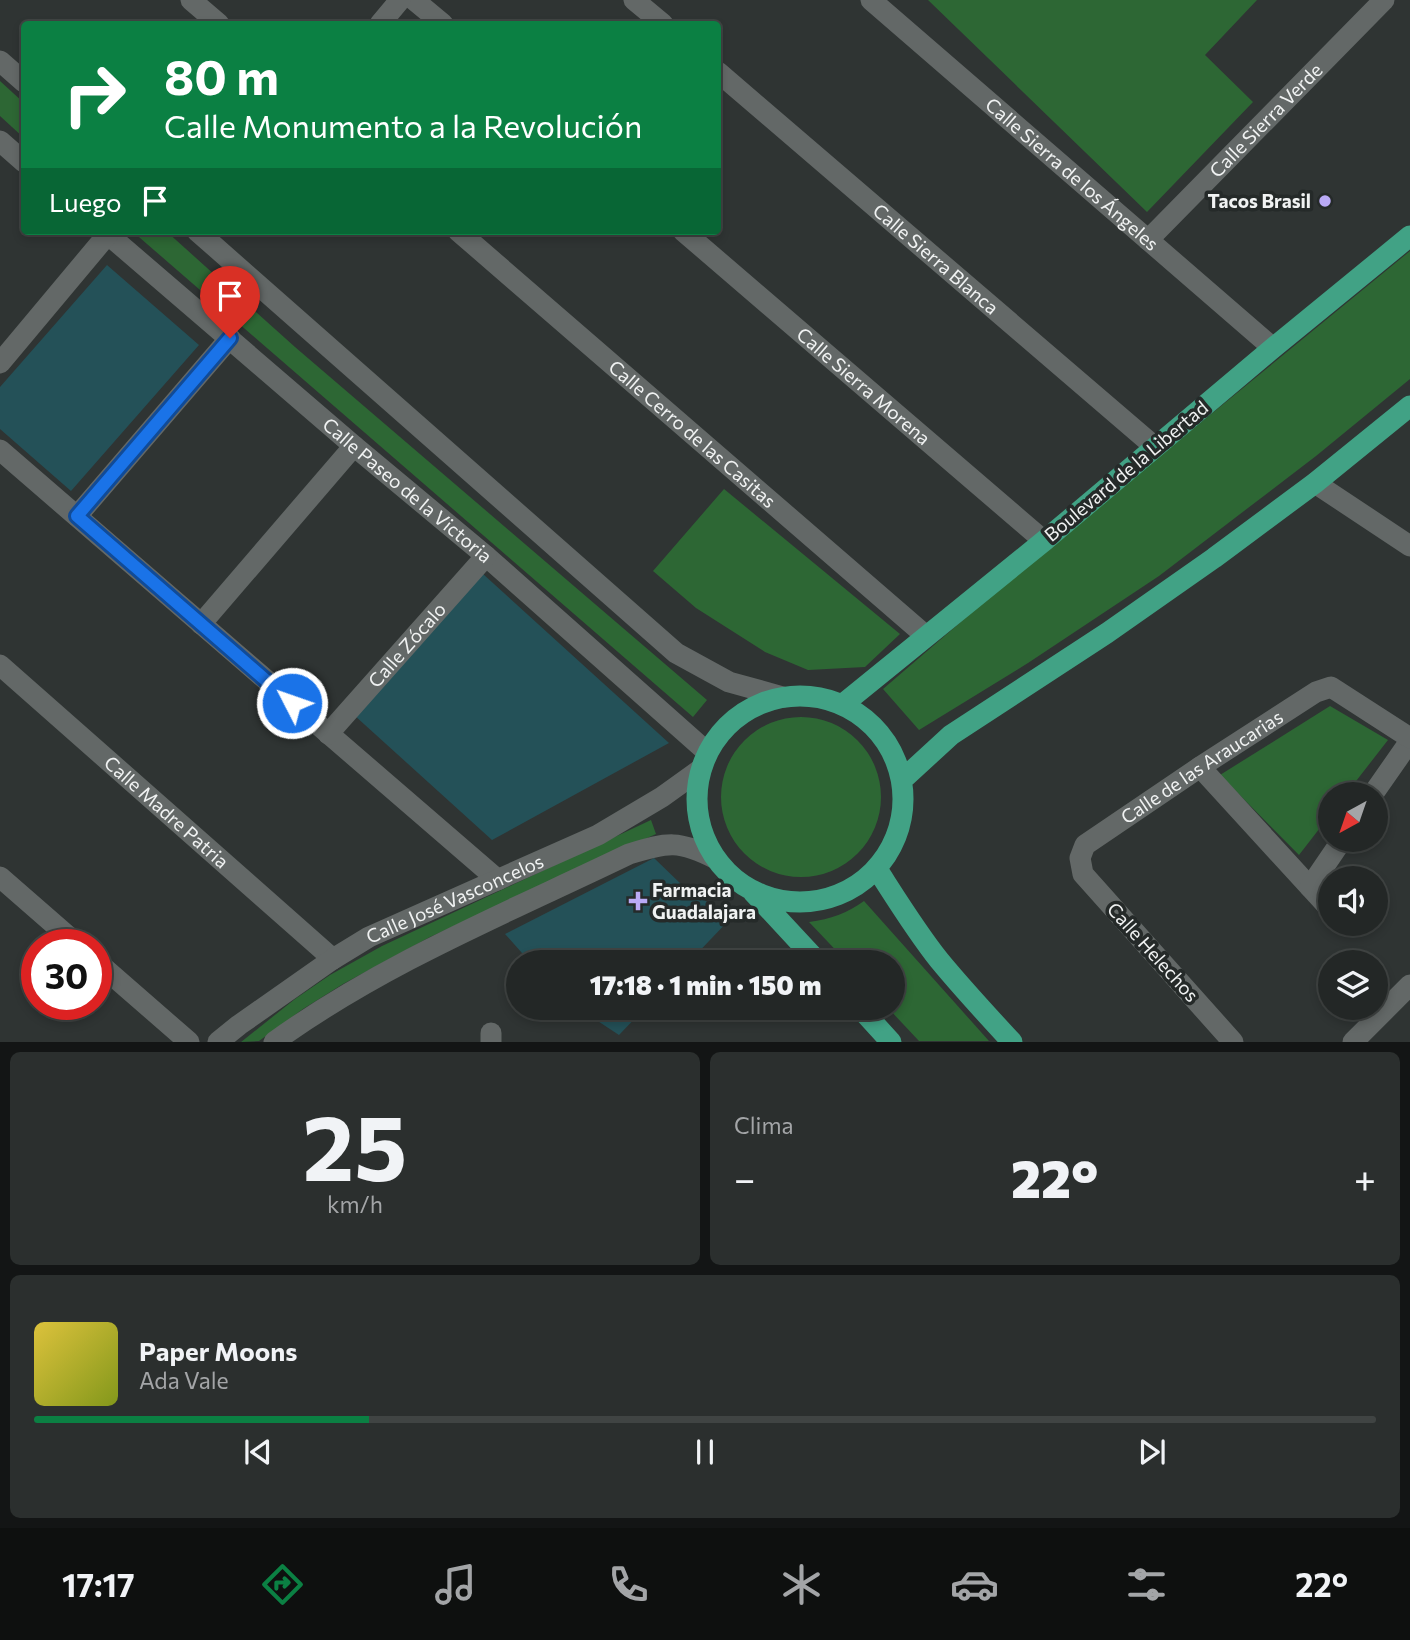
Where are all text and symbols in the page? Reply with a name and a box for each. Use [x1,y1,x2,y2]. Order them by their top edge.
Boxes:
text: 80 m [164,45,279,105]
icon: right [49,49,140,140]
street label: Calle Sierra Verde [1204,58,1327,182]
street label: Calle Sierra de los Ángeles [981,93,1164,255]
text: Calle Monumento a la Revolución [164,105,642,145]
icon: arrive [136,182,174,220]
text: Luego [49,186,122,217]
place label: Tacos Brasil [1208,189,1311,212]
marker: Tacos Brasil [1317,193,1333,209]
street label: Calle Sierra Blanca [869,198,1004,319]
pin [200,266,260,338]
icon: arrive [211,277,249,315]
street label: Calle Sierra Morena [792,322,935,449]
street label: Calle Cerro de las Casitas [604,355,781,512]
street label: Boulevard de la Libertad [1039,395,1212,546]
street label: Calle Paseo de la Victoria [318,412,497,567]
street label: Calle Zócalo [363,597,450,692]
position arrow [255,666,329,740]
street label: Calle de las Araucarias [1116,705,1287,828]
street label: Calle Madre Patria [100,751,234,873]
north arrow [1318,782,1388,852]
map controls [1318,782,1388,1020]
street label: Calle José Vasconcelos [362,849,547,948]
button: sound [1318,866,1388,936]
place label: Farmacia Guadalajara [652,878,756,923]
marker: Farmacia Guadalajara [630,893,646,909]
street label: Calle Helechos [1103,897,1204,1006]
speed limit sign: 30 [21,929,112,1020]
button: layers [1318,950,1388,1020]
text: 17:18 · 1 min · 150 m [590,969,821,1000]
text: 25 [303,1088,407,1200]
text: Clima [734,1111,794,1139]
text: 22° [1011,1145,1098,1209]
text: − [734,1154,756,1201]
text: + [1354,1154,1376,1201]
text: km/h [327,1190,383,1218]
text: Paper Moons [139,1335,297,1366]
text: Ada Vale [139,1366,229,1394]
icon: previous [239,1433,277,1471]
icon: pause [686,1433,724,1471]
icon: next [1133,1433,1171,1471]
icon: directions [258,1560,307,1609]
icon: music [431,1560,480,1609]
icon: phone [604,1560,653,1609]
icon: climate [777,1560,826,1609]
icon: car [950,1560,999,1609]
icon: filters [1122,1560,1171,1609]
text: 17:17 [62,1564,135,1604]
text: 22° [1295,1564,1348,1604]

